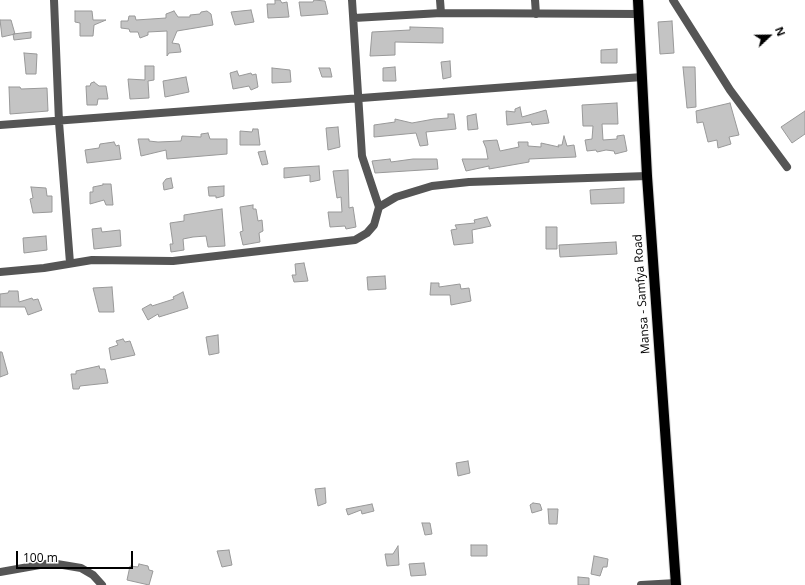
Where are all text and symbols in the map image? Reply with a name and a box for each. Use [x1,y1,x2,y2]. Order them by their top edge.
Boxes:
north arrow [749,16,789,56]
text: N [772,24,789,38]
street label: Mansa - Samfya Road [631,234,653,354]
scale bar [18,543,135,569]
text: 100 m [23,549,58,566]

